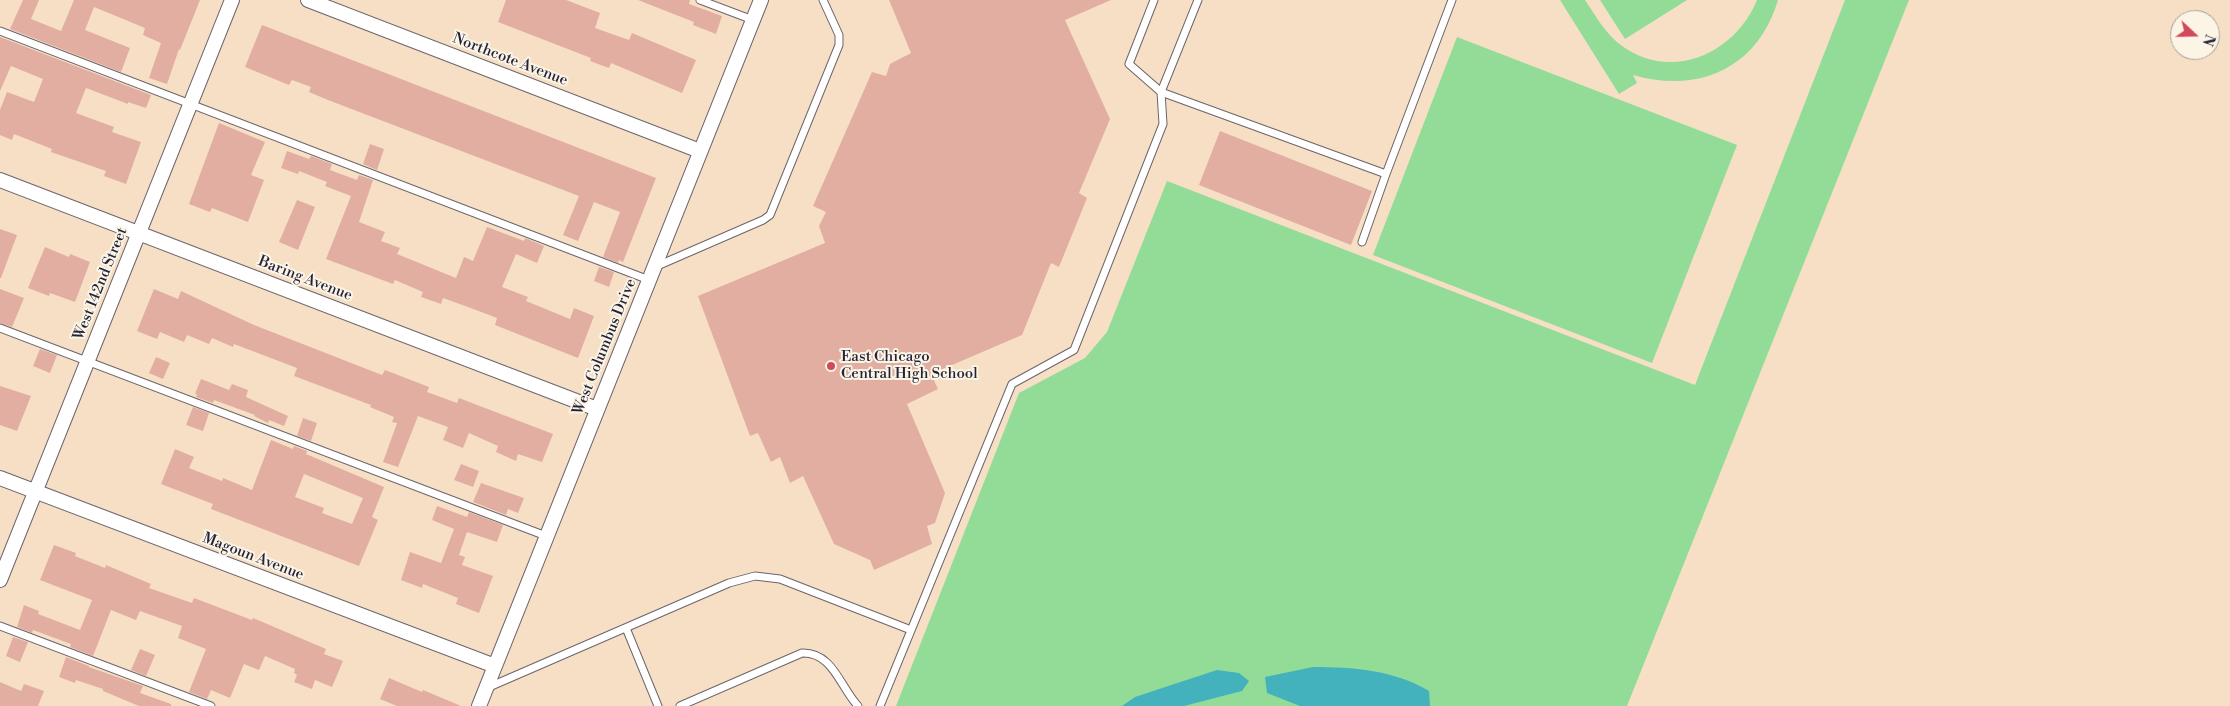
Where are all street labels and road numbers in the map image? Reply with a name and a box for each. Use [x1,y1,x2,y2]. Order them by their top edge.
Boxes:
street label: Northcote Avenue [450,30,570,90]
street label: West 142nd Street [70,225,132,343]
street label: Baring Avenue [256,253,354,305]
street label: West Columbus Drive [569,276,641,418]
street label: Magoun Avenue [200,529,306,585]

